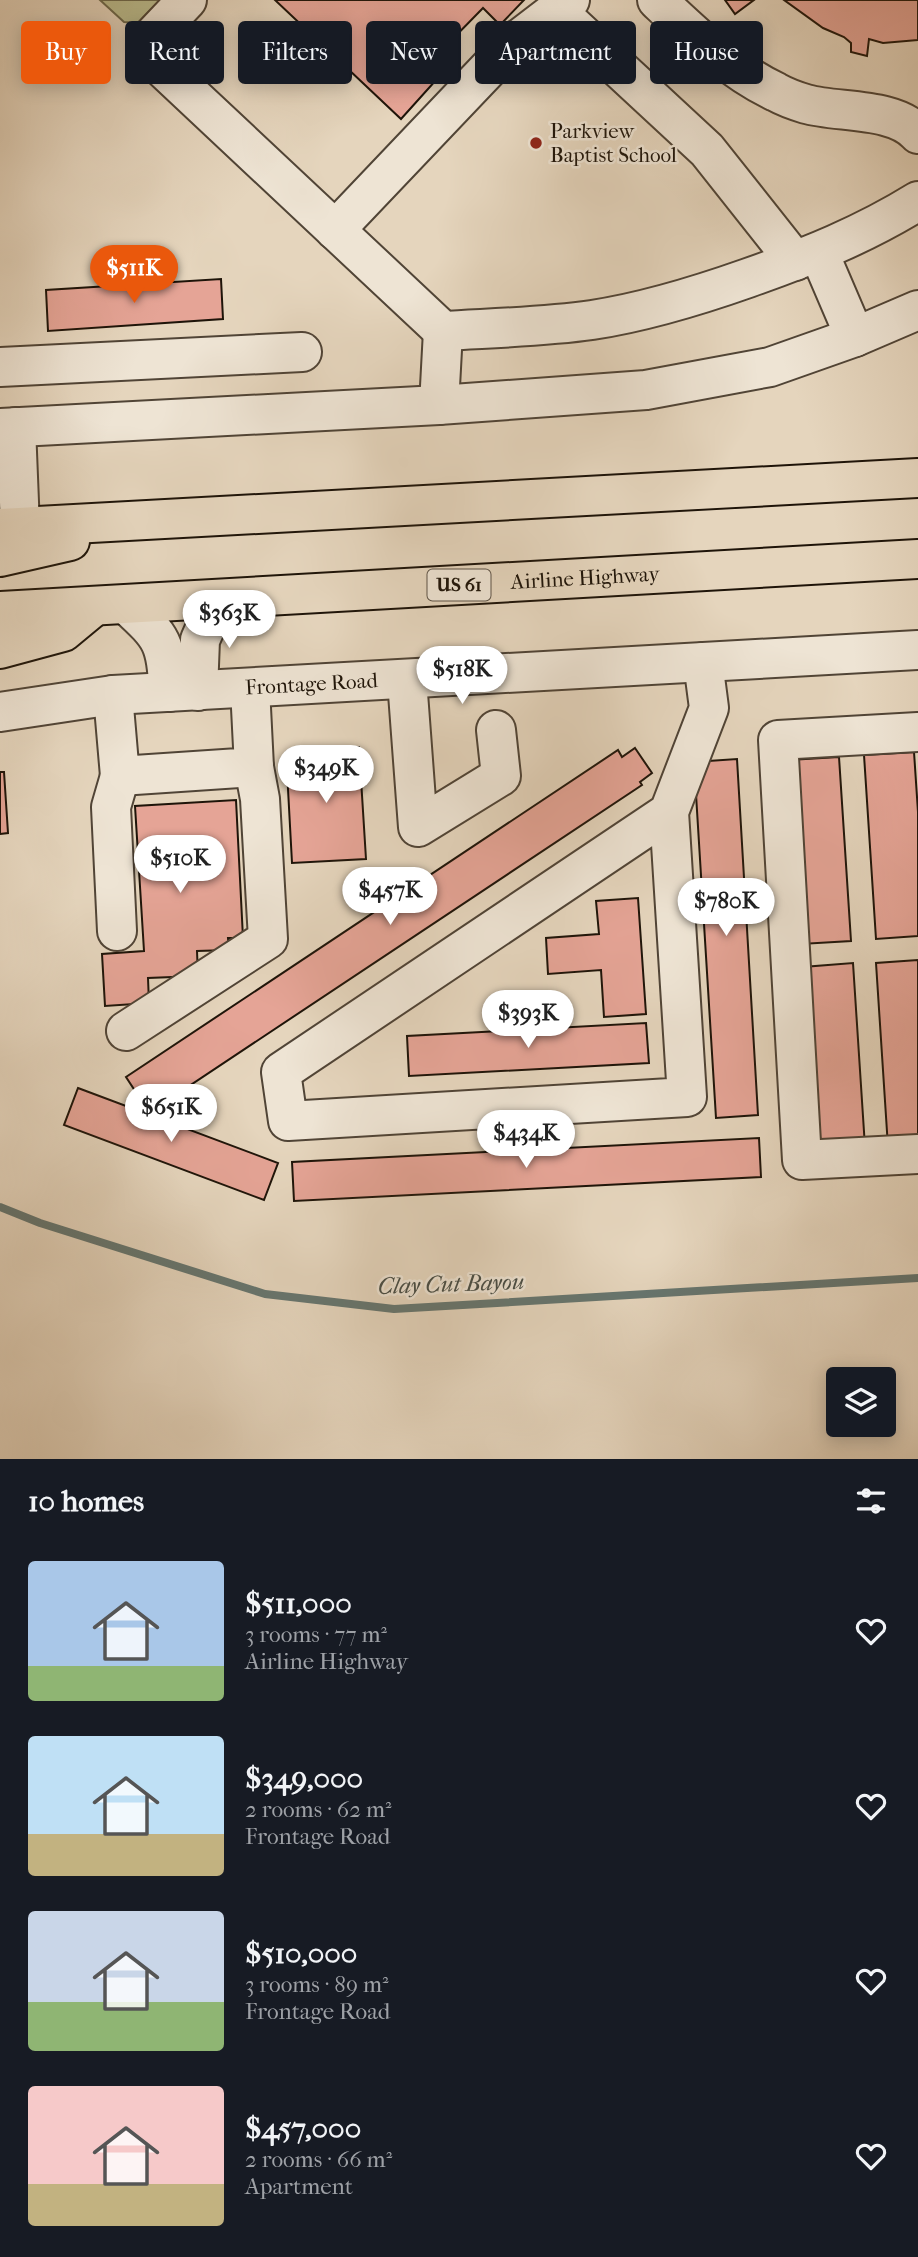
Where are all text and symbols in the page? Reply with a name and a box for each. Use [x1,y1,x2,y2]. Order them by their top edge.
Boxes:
chip: Buy [21,21,111,84]
chip: Rent [125,21,224,84]
chip: Filters [238,21,352,84]
chip: New [366,21,461,84]
chip: Apartment [475,21,636,84]
chip: House [650,21,763,84]
place label: Parkview Baptist School [550,119,677,167]
marker: Parkview Baptist School [528,135,544,151]
pin: $511K [85,246,183,305]
text: $511K [106,254,162,281]
street label: Airline Highway [509,562,661,594]
road number: US 61 [428,570,490,600]
pin: $363K [180,590,278,650]
text: $363K [199,599,259,626]
pin: $518K [413,646,511,706]
text: $518K [432,655,492,682]
street label: Frontage Road [244,668,379,700]
pin: $349K [277,746,375,805]
text: $349K [294,754,358,781]
pin: $510K [131,836,229,895]
text: $510K [150,844,210,871]
pin: $457K [341,867,439,927]
text: $457K [358,876,422,903]
pin: $780K [677,878,775,938]
text: $780K [694,887,758,914]
pin: $393K [479,990,577,1050]
text: $393K [498,999,558,1026]
pin: $651K [122,1084,220,1144]
text: $651K [141,1093,201,1120]
pin: $434K [477,1110,575,1170]
text: $434K [493,1119,559,1146]
water label: Clay Cut Bayou [377,1268,525,1300]
map controls [826,1367,896,1437]
button: layers [826,1367,896,1437]
icon: filters [852,1482,890,1520]
text: 10 homes [28,1484,144,1519]
text: $511,000 [245,1586,352,1621]
icon: home [84,1589,168,1673]
icon: heart [852,1612,890,1650]
text: 3 rooms · 77 m² [245,1621,387,1648]
text: Airline Highway [245,1648,408,1675]
text: $349,000 [245,1761,363,1796]
icon: home [84,1764,168,1848]
icon: heart [852,1787,890,1825]
text: 2 rooms · 62 m² [245,1796,392,1823]
text: Frontage Road [245,1823,390,1850]
text: $510,000 [245,1936,357,1971]
icon: home [84,1939,168,2023]
icon: heart [852,1962,890,2000]
text: 3 rooms · 89 m² [245,1971,389,1998]
text: Frontage Road [245,1998,390,2025]
text: $457,000 [245,2111,361,2146]
icon: home [84,2114,168,2198]
icon: heart [852,2137,890,2175]
text: 2 rooms · 66 m² [245,2146,392,2173]
text: Apartment [245,2173,353,2200]

